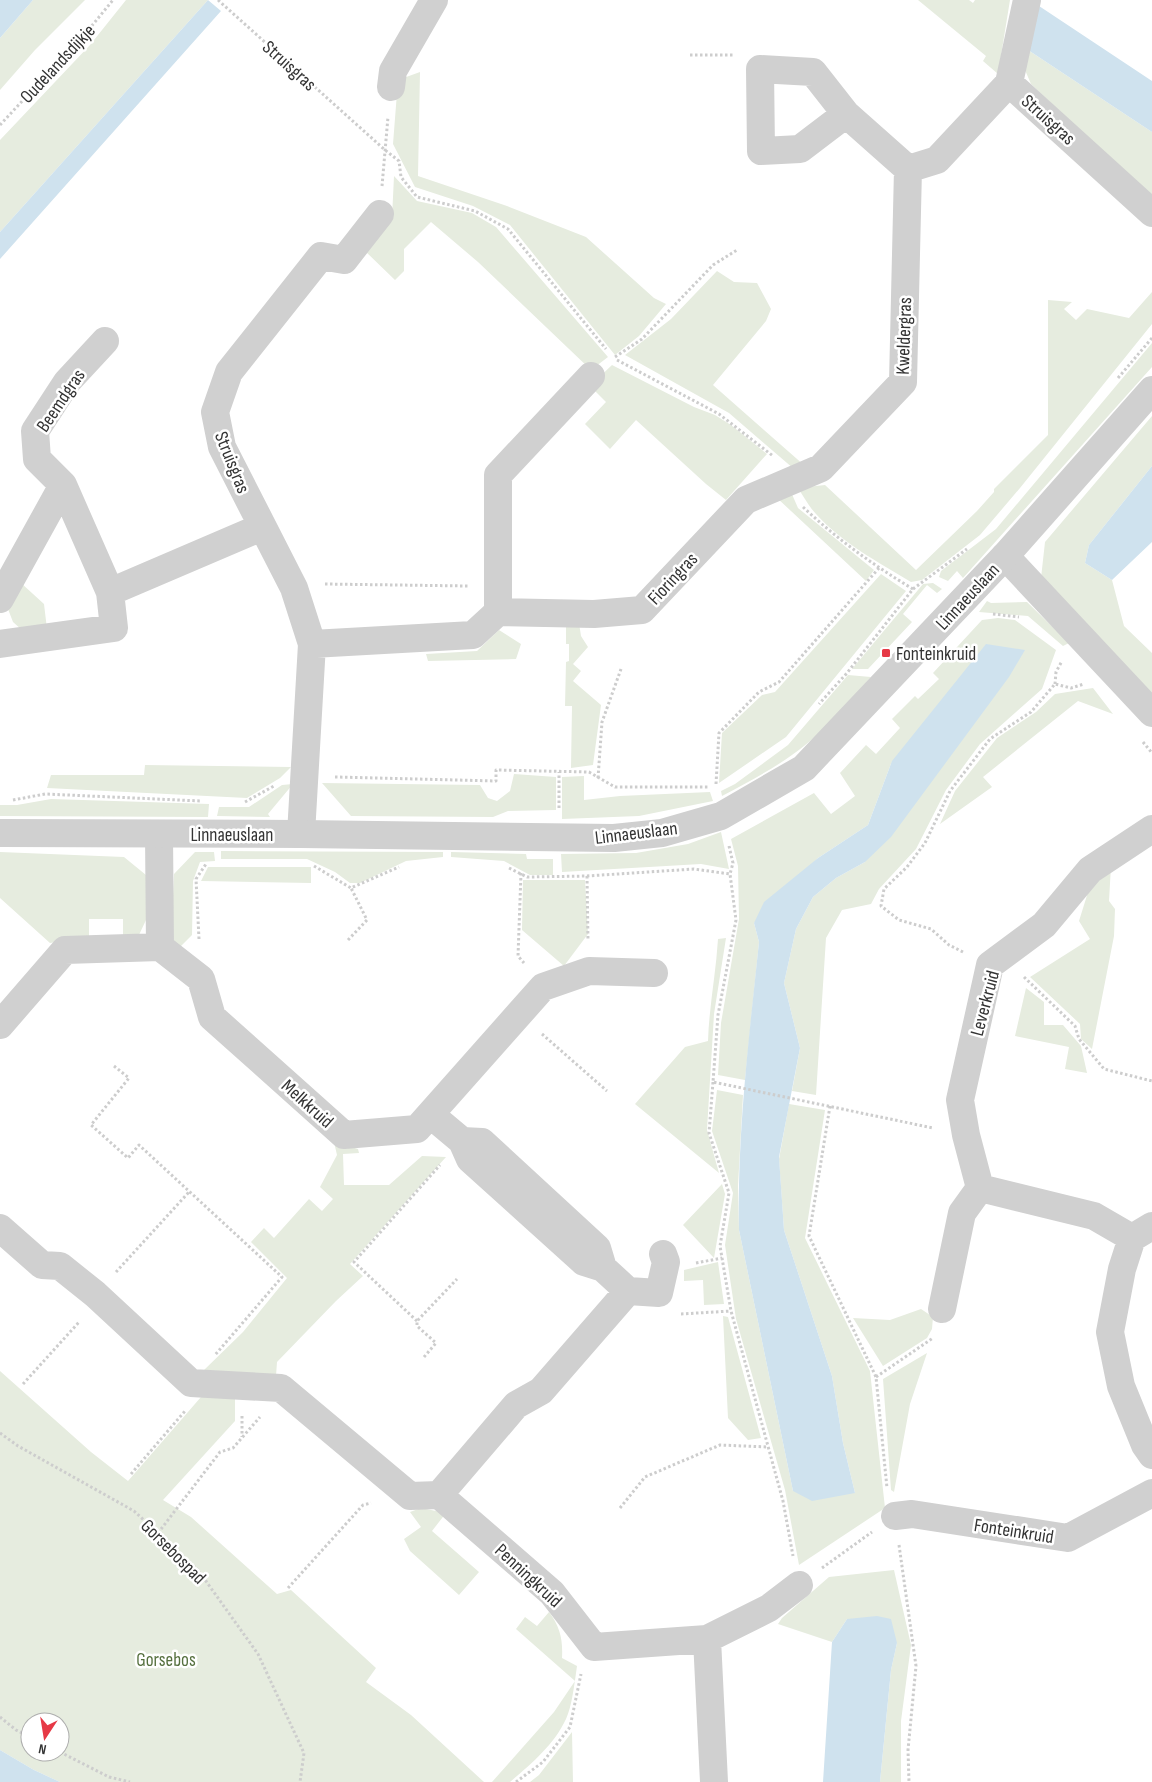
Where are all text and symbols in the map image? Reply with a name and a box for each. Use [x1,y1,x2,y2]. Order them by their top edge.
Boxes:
street label: Oudelandsdijkje [16,20,101,108]
street label: Struisgras [257,36,321,96]
street label: Struisgras [1016,90,1080,150]
street label: Kweldergras [892,297,917,375]
street label: Beemdgras [32,365,91,437]
street label: Struisgras [209,428,254,497]
street label: Fioringras [643,548,703,610]
street label: Linnaeuslaan [931,559,1005,635]
place label: Fonteinkruid [896,643,976,666]
marker: Fonteinkruid [880,647,892,659]
street label: Linnaeuslaan [594,817,679,850]
street label: Linnaeuslaan [191,824,273,847]
street label: Leverkruid [966,968,1005,1039]
street label: Melkkruid [276,1075,338,1133]
street label: Fonteinkruid [972,1514,1055,1549]
street label: Gorsebospad [136,1515,210,1589]
street label: Penningkruid [490,1539,566,1613]
park label: Gorsebos [136,1649,196,1672]
north arrow [20,1712,70,1762]
text: N [37,1740,48,1758]

